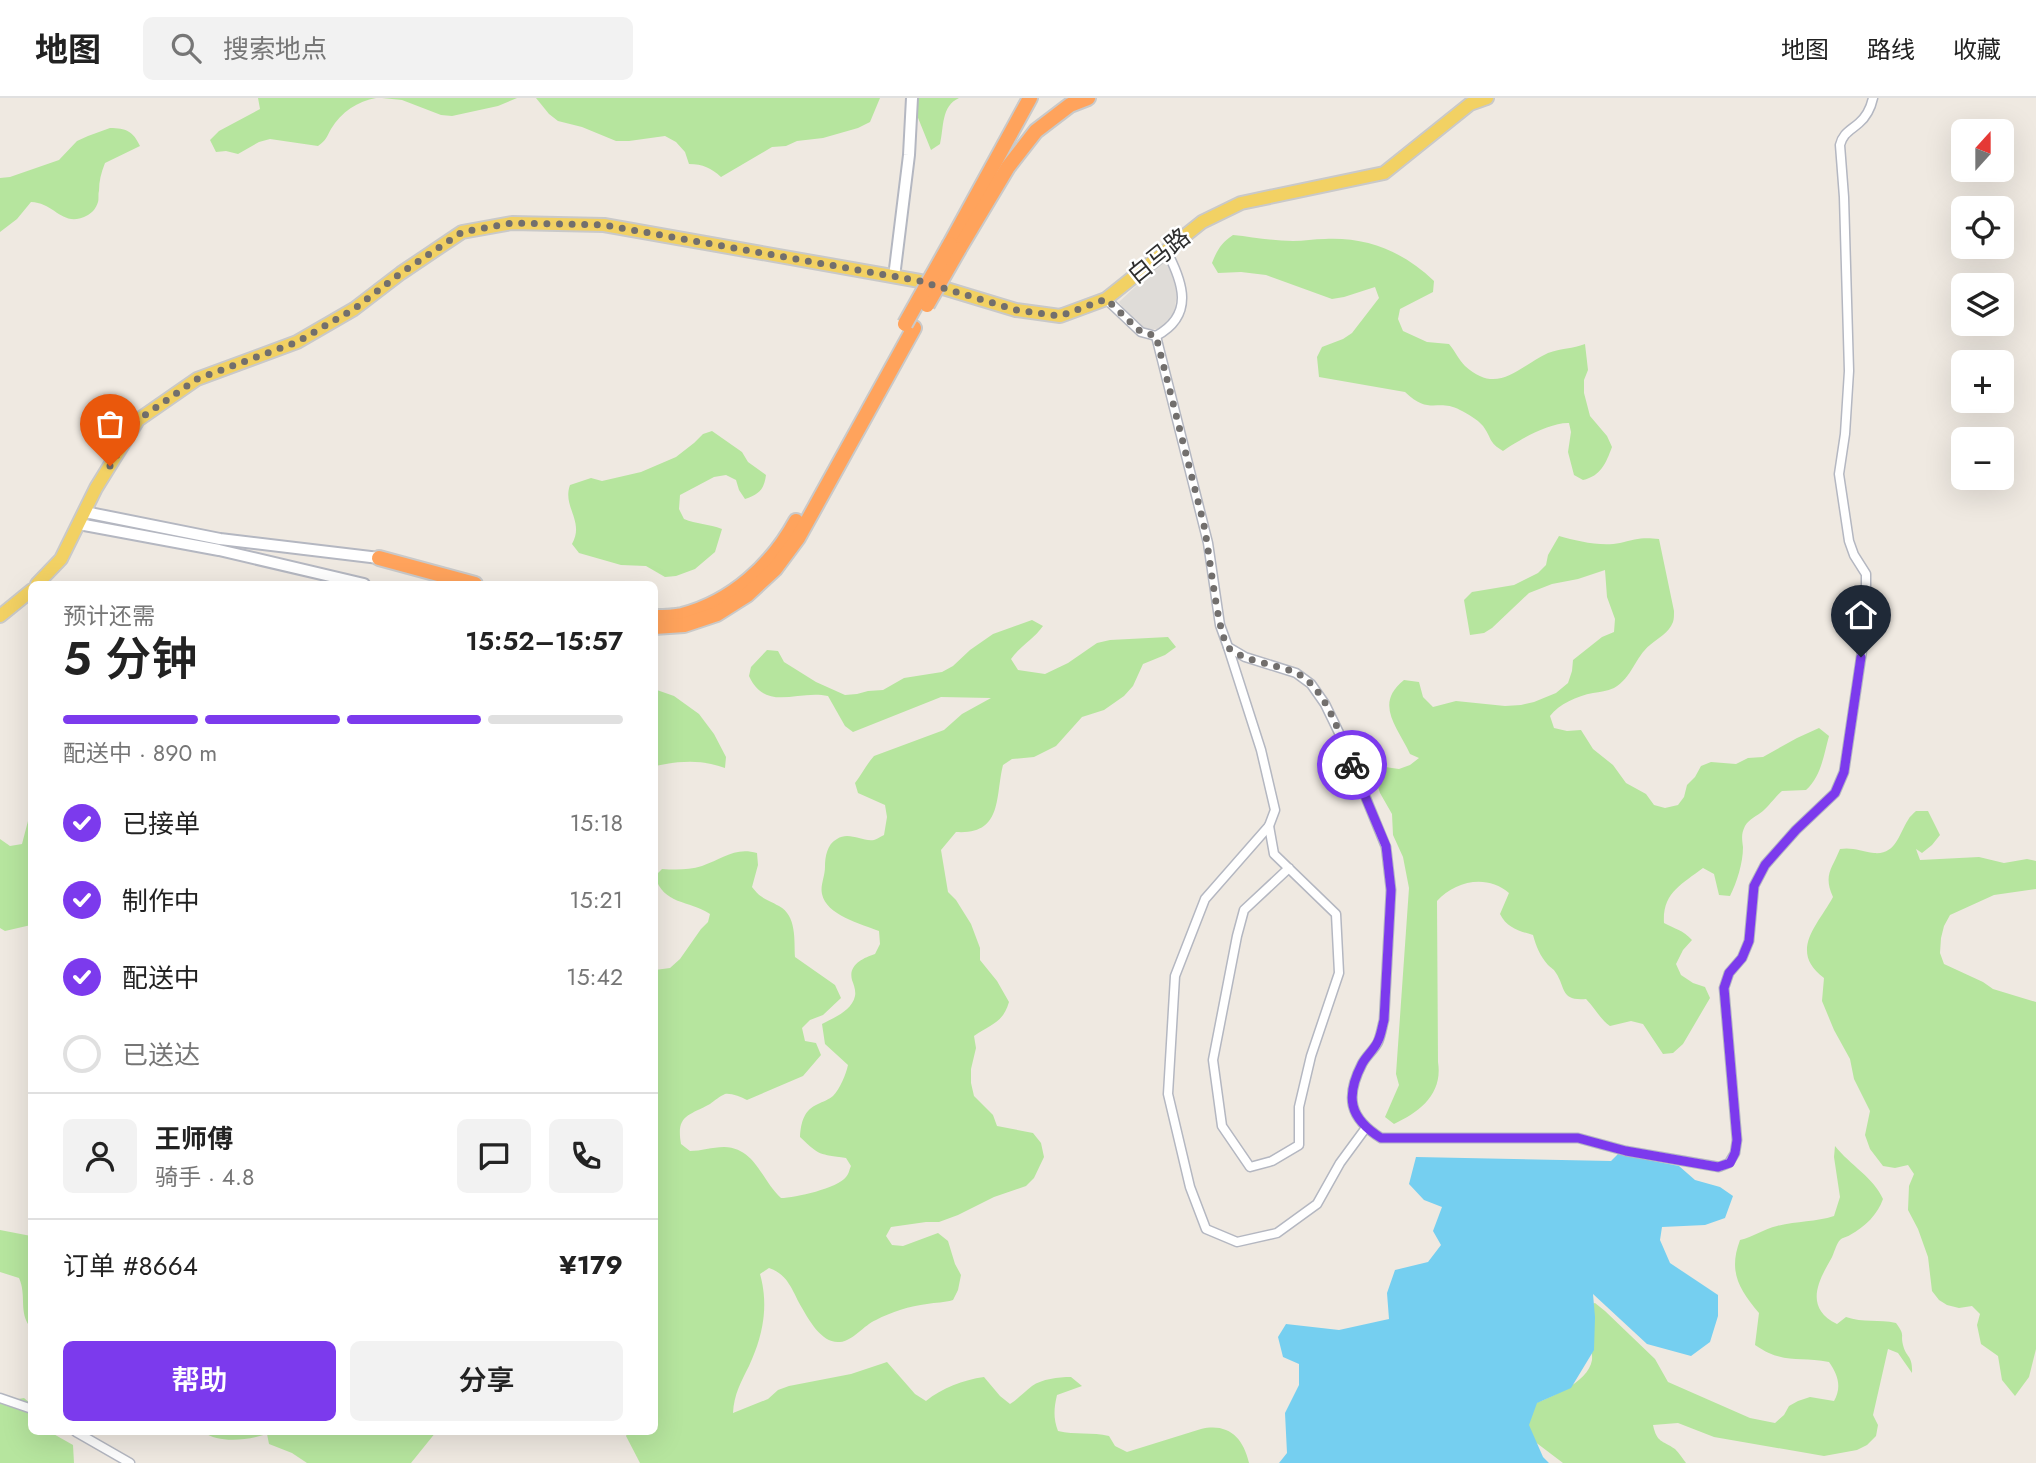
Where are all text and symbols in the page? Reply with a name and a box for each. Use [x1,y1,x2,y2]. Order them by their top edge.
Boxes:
search box [143,17,633,80]
text: 地图 [35,26,101,73]
icon: search [167,29,205,67]
text: 搜索地点 [223,30,327,68]
text: 地图 [1781,32,1829,67]
text: 路线 [1867,32,1915,67]
text: 收藏 [1953,32,2001,67]
north arrow [1951,119,2014,182]
map controls [1951,119,2014,490]
button: locate [1951,196,2014,259]
street label: 白马路 [1120,219,1198,292]
button: layers [1951,273,2014,336]
button: + [1951,350,2014,413]
pin [80,394,140,466]
icon: bag [91,405,129,443]
button: − [1951,427,2014,490]
pin [1831,585,1891,657]
icon: home [1842,596,1880,634]
text: 预计还需 [63,599,155,633]
text: 15:52–15:57 [465,622,623,660]
text: 5 分钟 [63,626,197,692]
courier [1317,730,1387,800]
text: 配送中 · 890 m [63,736,217,770]
icon: bike [1333,746,1371,784]
icon: check [63,804,101,842]
text: 已接单 [122,805,200,843]
text: 15:18 [570,806,623,840]
icon: check [63,881,101,919]
text: 制作中 [122,882,200,920]
text: 15:21 [569,883,623,917]
icon: check [63,958,101,996]
text: 配送中 [122,959,200,997]
text: 15:42 [566,960,623,994]
text: 已送达 [122,1036,200,1074]
button: person [63,1119,137,1193]
button: chat [457,1119,531,1193]
button: phone [549,1119,623,1193]
text: 王师傅 [155,1120,233,1158]
text: 骑手 · 4.8 [155,1160,255,1194]
text: ¥179 [559,1246,623,1284]
text: 订单 #8664 [63,1247,198,1285]
button: 帮助 [63,1341,336,1421]
button: 分享 [350,1341,623,1421]

